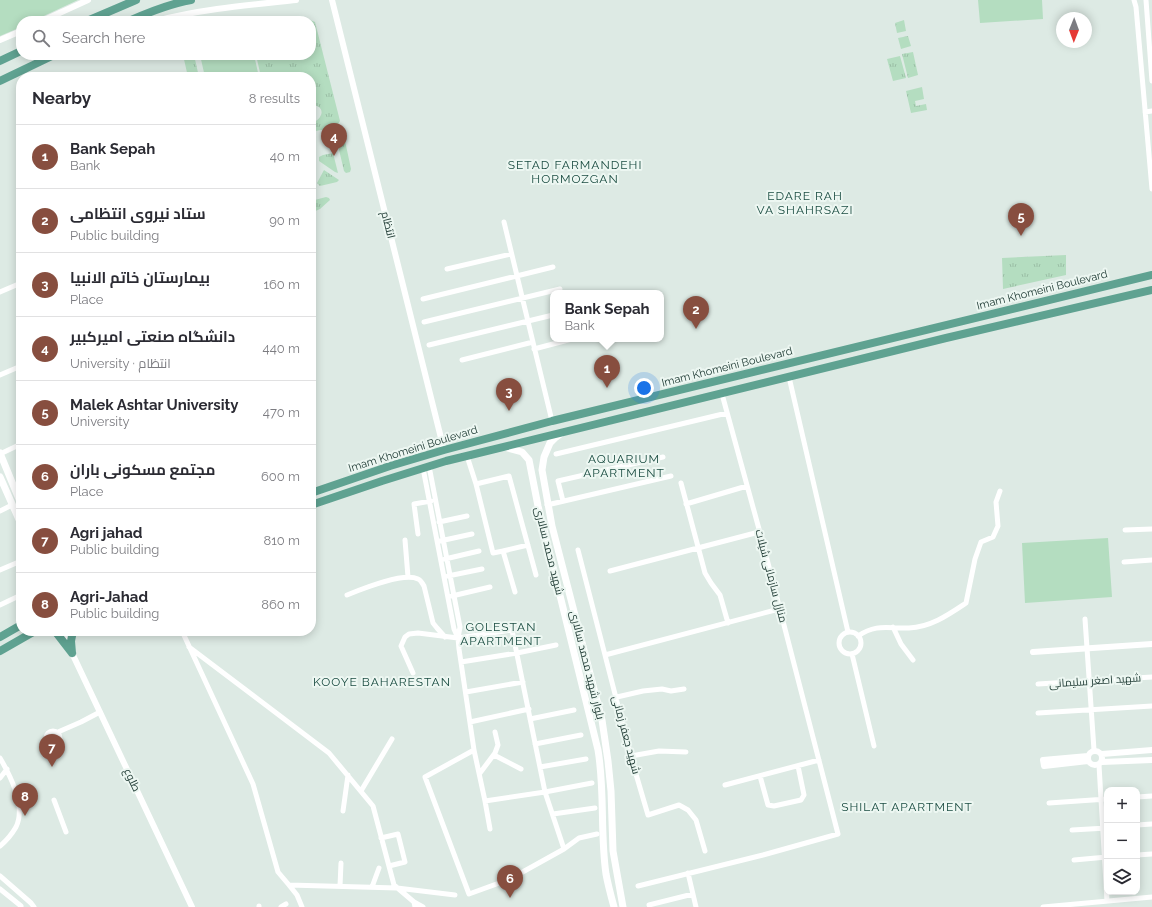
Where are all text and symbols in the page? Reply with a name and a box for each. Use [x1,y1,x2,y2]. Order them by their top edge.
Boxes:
north arrow [1056,12,1092,48]
search box [16,16,316,60]
icon: search [30,27,52,49]
text: Search here [62,29,145,47]
text: Nearby [32,88,91,108]
text: 8 results [249,91,300,106]
pin: 4 [321,123,347,156]
text: Bank Sepah [70,140,155,158]
text: 1 [42,149,48,164]
text: 40 m [270,149,300,164]
text: Bank [70,158,100,173]
district label: SETAD FARMANDEHI HORMOZGAN [508,158,642,186]
district label: EDARE RAH VA SHAHRSAZI [757,189,853,217]
pin: 5 [1008,203,1034,236]
text: ستاد نیروی انتظامی [70,205,206,223]
street label: انتظام [377,210,398,240]
text: 2 [41,213,49,228]
text: 90 m [269,213,300,228]
text: Public building [70,228,159,243]
street label: Imam Khomeini Boulevard [975,267,1109,313]
text: بیمارستان خاتم الانبیا [70,269,210,287]
text: 3 [41,277,49,292]
text: 160 m [263,277,300,292]
popup [550,290,664,342]
text: Place [70,292,103,307]
pin: 2 [683,296,709,329]
text: Bank Sepah [564,300,650,318]
text: Bank [564,318,595,333]
text: دانشگاه صنعتی امیرکبیر [70,328,235,346]
text: 4 [41,341,49,356]
text: 440 m [263,341,300,356]
street label: Imam Khomeini Boulevard [660,344,794,390]
pin: 1 [594,355,620,388]
text: University · انتظام [70,356,171,371]
pin: 3 [496,378,522,411]
your location [634,378,654,398]
text: Malek Ashtar University [70,396,239,414]
text: 5 [41,405,49,420]
text: 470 m [263,405,300,420]
text: University [70,414,130,429]
street label: Imam Khomeini Boulevard [347,423,479,475]
district label: AQUARIUM APARTMENT [583,452,665,480]
text: مجتمع مسکونی باران [70,461,215,479]
text: 6 [41,469,49,484]
text: 600 m [261,469,300,484]
text: Place [70,484,103,499]
street label: شهید محمد سالاری [532,506,566,596]
text: Agri jahad [70,524,142,542]
street label: منازل سازمانی شیلات [752,528,790,624]
text: 7 [41,533,49,548]
text: 810 m [264,533,300,548]
text: Public building [70,542,159,557]
text: Agri-Jahad [70,588,148,606]
text: 8 [41,597,49,612]
text: 860 m [261,597,300,612]
text: Public building [70,606,159,621]
street label: بلوار شهید محمد سالاری [567,609,607,721]
district label: GOLESTAN APARTMENT [460,620,542,648]
street label: شهید اصغر سلیمانی [1048,671,1142,691]
district label: KOOYE BAHARESTAN [313,675,451,689]
street label: شهید جعفر زمانی [609,694,643,776]
pin: 7 [39,734,65,767]
street label: طلوع [120,766,143,794]
pin: 8 [12,783,38,816]
map controls [1104,787,1140,895]
button: + [1104,787,1140,823]
district label: SHILAT APARTMENT [841,800,973,814]
button: − [1104,823,1140,859]
button: layers [1104,859,1140,895]
pin: 6 [497,865,523,898]

